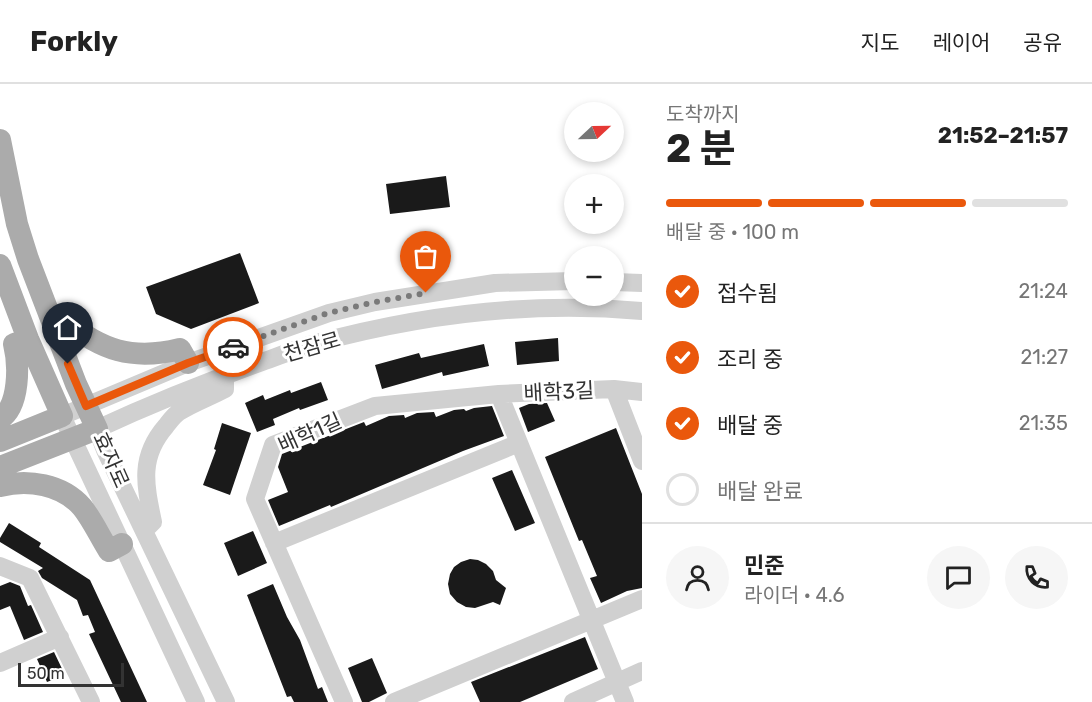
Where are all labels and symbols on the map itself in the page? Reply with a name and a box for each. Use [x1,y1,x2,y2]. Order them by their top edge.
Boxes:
north arrow [564,102,624,162]
pin [400,231,451,293]
pin [42,302,93,364]
courier [203,317,263,377]
street label: 천잠로 [281,327,343,367]
street label: 배학3길 [523,377,595,406]
street label: 배학1길 [274,408,345,458]
street label: 효자로 [88,428,135,491]
scale bar [18,660,124,688]

